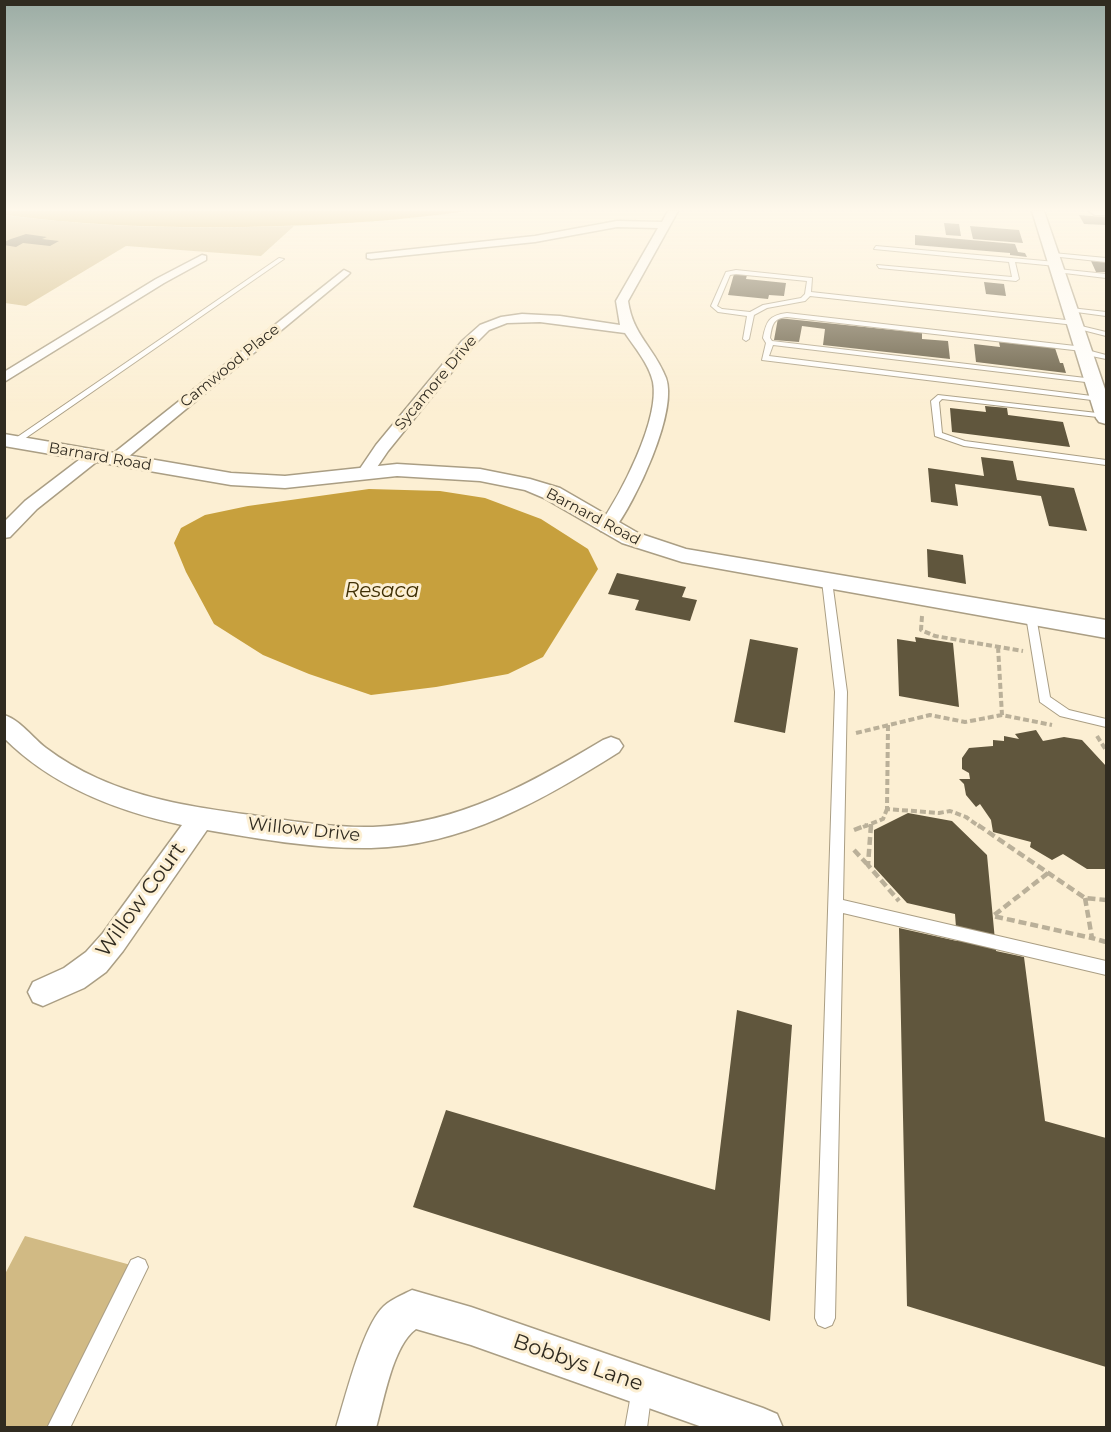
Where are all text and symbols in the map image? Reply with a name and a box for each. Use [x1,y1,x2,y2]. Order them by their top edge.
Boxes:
street label: Camwood Place [177,321,283,411]
street label: Sycamore Drive [391,332,481,434]
street label: Barnard Road [47,439,153,475]
street label: Barnard Road [543,485,643,549]
water label: Resaca [345,579,419,603]
street label: Willow Drive [247,813,361,847]
street label: Willow Court [91,838,191,962]
street label: Bobbys Lane [510,1329,646,1397]

